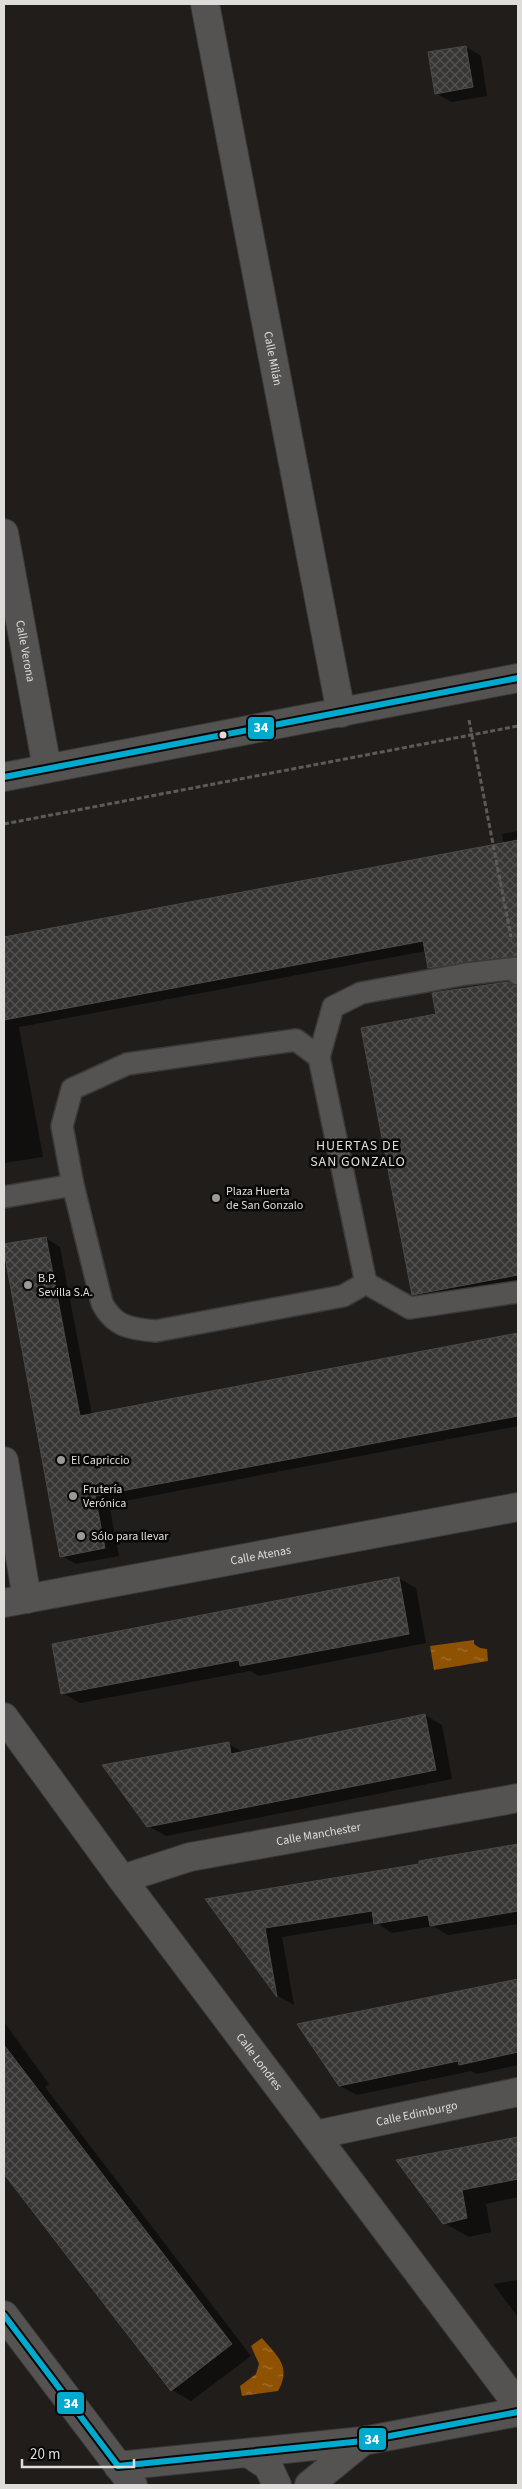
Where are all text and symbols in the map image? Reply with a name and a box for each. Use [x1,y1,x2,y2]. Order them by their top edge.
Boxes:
street label: Calle Milán [259,330,287,387]
street label: Calle Verona [12,619,40,683]
line badge: 34 [247,716,275,740]
text: 34 [254,718,269,738]
unlabelled marker [218,730,228,740]
district label: HUERTAS DE SAN GONZALO [310,1136,406,1172]
place label: Plaza Huerta de San Gonzalo [226,1183,303,1214]
marker: Plaza Huerta de San Gonzalo [210,1192,222,1204]
place label: B.P. Sevilla S.A. [38,1270,92,1301]
marker: B.P. Sevilla S.A. [22,1279,34,1291]
place label: El Capriccio [71,1452,130,1469]
marker: El Capriccio [55,1454,67,1466]
place label: Frutería Verónica [83,1481,126,1512]
marker: Frutería Verónica [67,1490,79,1502]
place label: Sólo para llevar [91,1528,169,1545]
marker: Sólo para llevar [75,1530,87,1542]
street label: Calle Atenas [229,1541,292,1569]
street label: Calle Manchester [275,1818,363,1850]
street label: Calle Londres [232,2029,287,2094]
street label: Calle Edimburgo [374,2097,459,2130]
line badge: 34 [56,2391,85,2415]
text: 34 [64,2394,79,2414]
line badge: 34 [358,2427,387,2451]
text: 34 [365,2430,380,2450]
scale bar [22,2436,135,2468]
text: 20 m [30,2444,60,2465]

